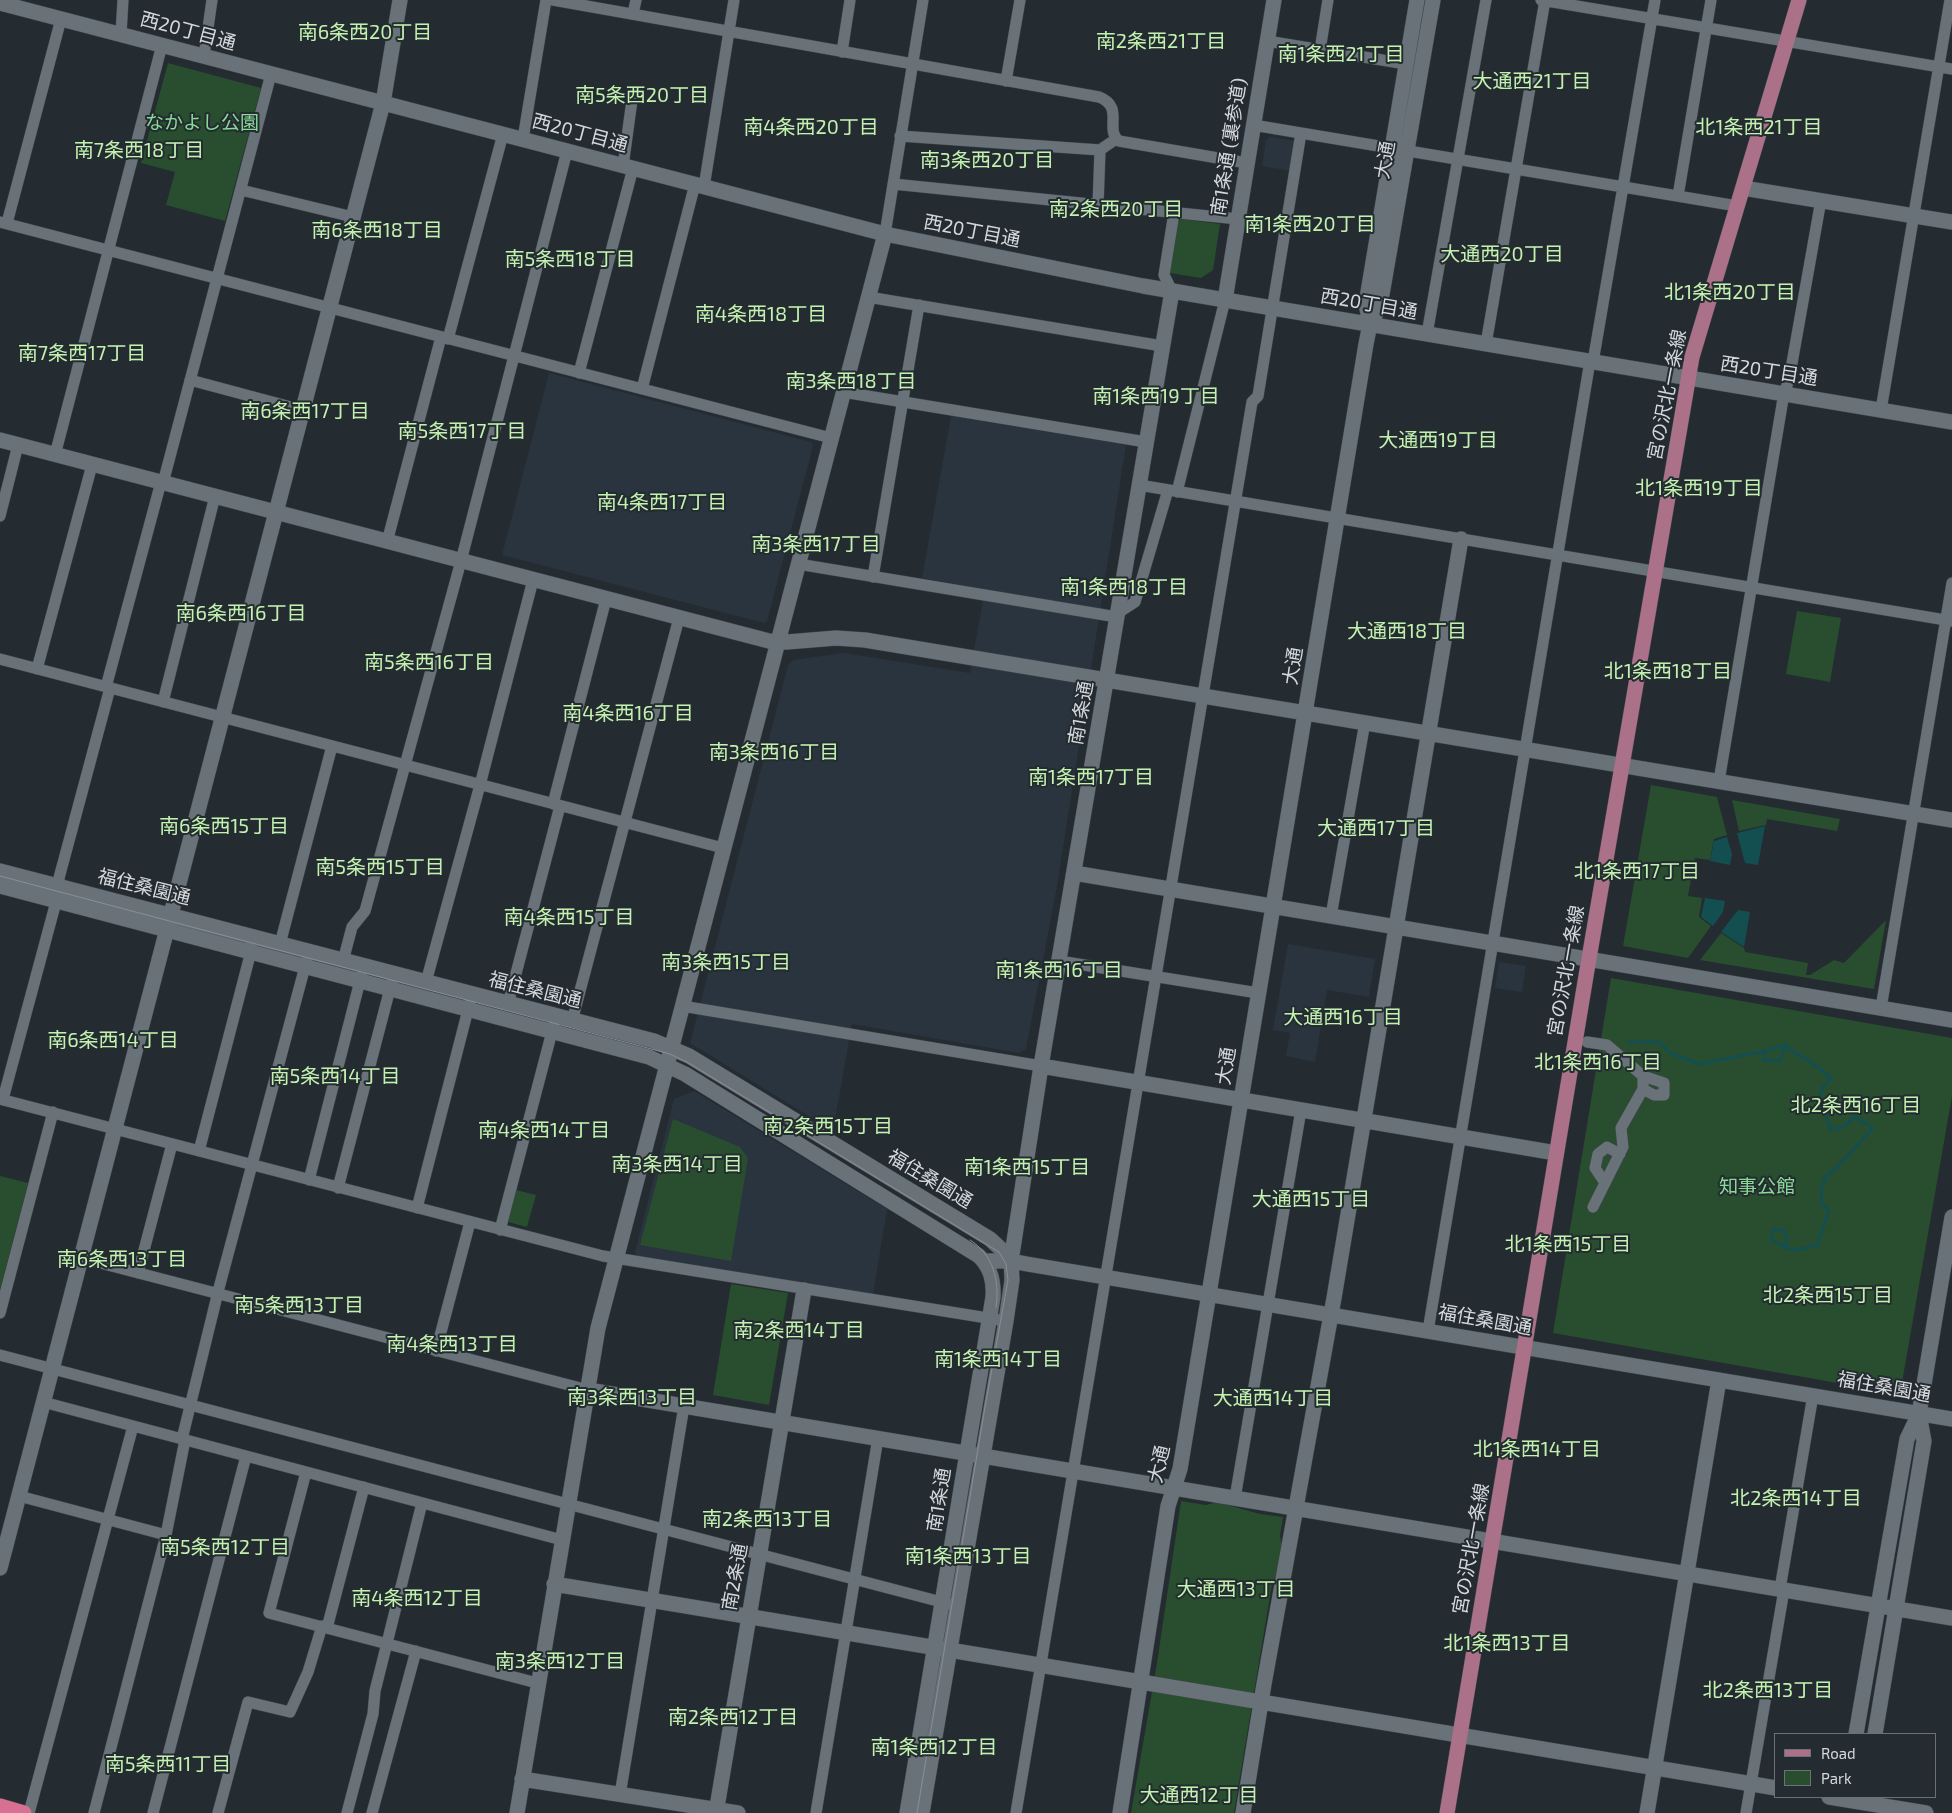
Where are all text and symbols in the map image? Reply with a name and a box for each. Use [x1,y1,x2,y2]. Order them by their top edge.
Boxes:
street label: 西20丁目通 [138,7,238,55]
district label: 南6条西20丁目 [298,20,432,44]
district label: 南2条西21丁目 [1096,29,1226,53]
district label: 南1条西21丁目 [1277,42,1405,66]
district label: 大通西21丁目 [1472,69,1592,93]
street label: 南1条通 (裏参道) [1207,76,1251,218]
district label: 南5条西20丁目 [575,83,709,107]
street label: 西20丁目通 [530,109,630,157]
park label: なかよし公園 [145,112,259,134]
district label: 南4条西20丁目 [743,115,879,139]
district label: 北1条西21丁目 [1695,115,1823,139]
district label: 南7条西18丁目 [74,138,204,162]
street label: 大通 [1370,139,1400,181]
district label: 南3条西20丁目 [920,148,1054,172]
district label: 南2条西20丁目 [1049,197,1183,221]
street label: 西20丁目通 [922,210,1022,252]
district label: 南1条西20丁目 [1244,212,1376,236]
district label: 南6条西18丁目 [311,218,443,242]
district label: 大通西20丁目 [1440,242,1564,266]
district label: 南5条西18丁目 [505,247,635,271]
district label: 北1条西20丁目 [1664,280,1796,304]
street label: 西20丁目通 [1319,284,1419,324]
district label: 南4条西18丁目 [695,302,827,326]
street label: 宮の沢北一条線 [1643,328,1691,462]
district label: 南7条西17丁目 [18,341,146,365]
street label: 西20丁目通 [1719,352,1819,390]
district label: 南3条西18丁目 [785,369,917,393]
district label: 南1条西19丁目 [1092,384,1220,408]
district label: 南6条西17丁目 [240,399,370,423]
district label: 南5条西17丁目 [398,419,526,443]
district label: 大通西19丁目 [1378,428,1498,452]
district label: 北1条西19丁目 [1635,476,1763,500]
district label: 南4条西17丁目 [597,490,727,514]
district label: 南3条西17丁目 [751,532,881,556]
district label: 南1条西18丁目 [1060,575,1188,599]
district label: 南6条西16丁目 [176,601,306,625]
district label: 大通西18丁目 [1347,619,1467,643]
street label: 大通 [1279,645,1307,687]
district label: 南5条西16丁目 [364,650,494,674]
district label: 北1条西18丁目 [1604,659,1732,683]
street label: 南1条通 [1064,679,1098,747]
district label: 南4条西16丁目 [562,701,694,725]
district label: 南3条西16丁目 [709,740,839,764]
district label: 南1条西17丁目 [1028,765,1154,789]
district label: 南6条西15丁目 [159,814,289,838]
district label: 大通西17丁目 [1317,816,1435,840]
district label: 南5条西15丁目 [315,855,445,879]
district label: 北1条西17丁目 [1574,859,1700,883]
street label: 福住桑園通 [95,864,193,910]
street label: 宮の沢北一条線 [1543,904,1589,1038]
district label: 南4条西15丁目 [504,905,634,929]
district label: 南3条西15丁目 [661,950,791,974]
district label: 南1条西16丁目 [995,958,1123,982]
street label: 福住桑園通 [486,967,584,1013]
district label: 大通西16丁目 [1283,1005,1403,1029]
district label: 南6条西14丁目 [47,1028,179,1052]
street label: 大通 [1212,1045,1240,1087]
district label: 北1条西16丁目 [1534,1050,1662,1074]
district label: 南5条西14丁目 [270,1064,400,1088]
district label: 北2条西16丁目 [1791,1093,1921,1117]
district label: 南2条西15丁目 [763,1114,893,1138]
district label: 南4条西14丁目 [478,1118,610,1142]
street label: 福住桑園通 [883,1145,977,1213]
district label: 南3条西14丁目 [611,1152,743,1176]
district label: 南1条西15丁目 [964,1155,1090,1179]
park label: 知事公館 [1719,1176,1795,1198]
district label: 大通西15丁目 [1252,1187,1370,1211]
district label: 北1条西15丁目 [1505,1232,1631,1256]
district label: 南6条西13丁目 [57,1247,187,1271]
district label: 北2条西15丁目 [1763,1283,1893,1307]
district label: 南5条西13丁目 [234,1293,364,1317]
street label: 福住桑園通 [1436,1301,1534,1339]
district label: 南2条西14丁目 [733,1318,865,1342]
district label: 南4条西13丁目 [386,1332,518,1356]
district label: 南1条西14丁目 [934,1347,1062,1371]
street label: 福住桑園通 [1835,1368,1933,1406]
district label: 南3条西13丁目 [567,1385,697,1409]
district label: 大通西14丁目 [1213,1386,1333,1410]
district label: 北1条西14丁目 [1473,1437,1601,1461]
street label: 大通 [1144,1443,1174,1485]
street label: 南1条通 [923,1466,955,1534]
street label: 宮の沢北一条線 [1448,1482,1494,1616]
district label: 北2条西14丁目 [1730,1486,1862,1510]
district label: 南2条西13丁目 [702,1507,832,1531]
district label: 南5条西12丁目 [160,1535,290,1559]
street label: 南2条通 [718,1542,752,1612]
district label: 南1条西13丁目 [904,1544,1032,1568]
district label: 大通西13丁目 [1176,1577,1296,1601]
district label: 南4条西12丁目 [351,1586,483,1610]
district label: 北1条西13丁目 [1443,1631,1571,1655]
district label: 南3条西12丁目 [495,1649,625,1673]
district label: 北2条西13丁目 [1703,1678,1833,1702]
district label: 南2条西12丁目 [668,1705,798,1729]
legend [1774,1733,1937,1798]
district label: 南1条西12丁目 [870,1735,998,1759]
text: Road [1821,1744,1856,1762]
district label: 南5条西11丁目 [105,1752,231,1776]
text: Park [1821,1769,1852,1787]
district label: 大通西12丁目 [1139,1783,1259,1807]

